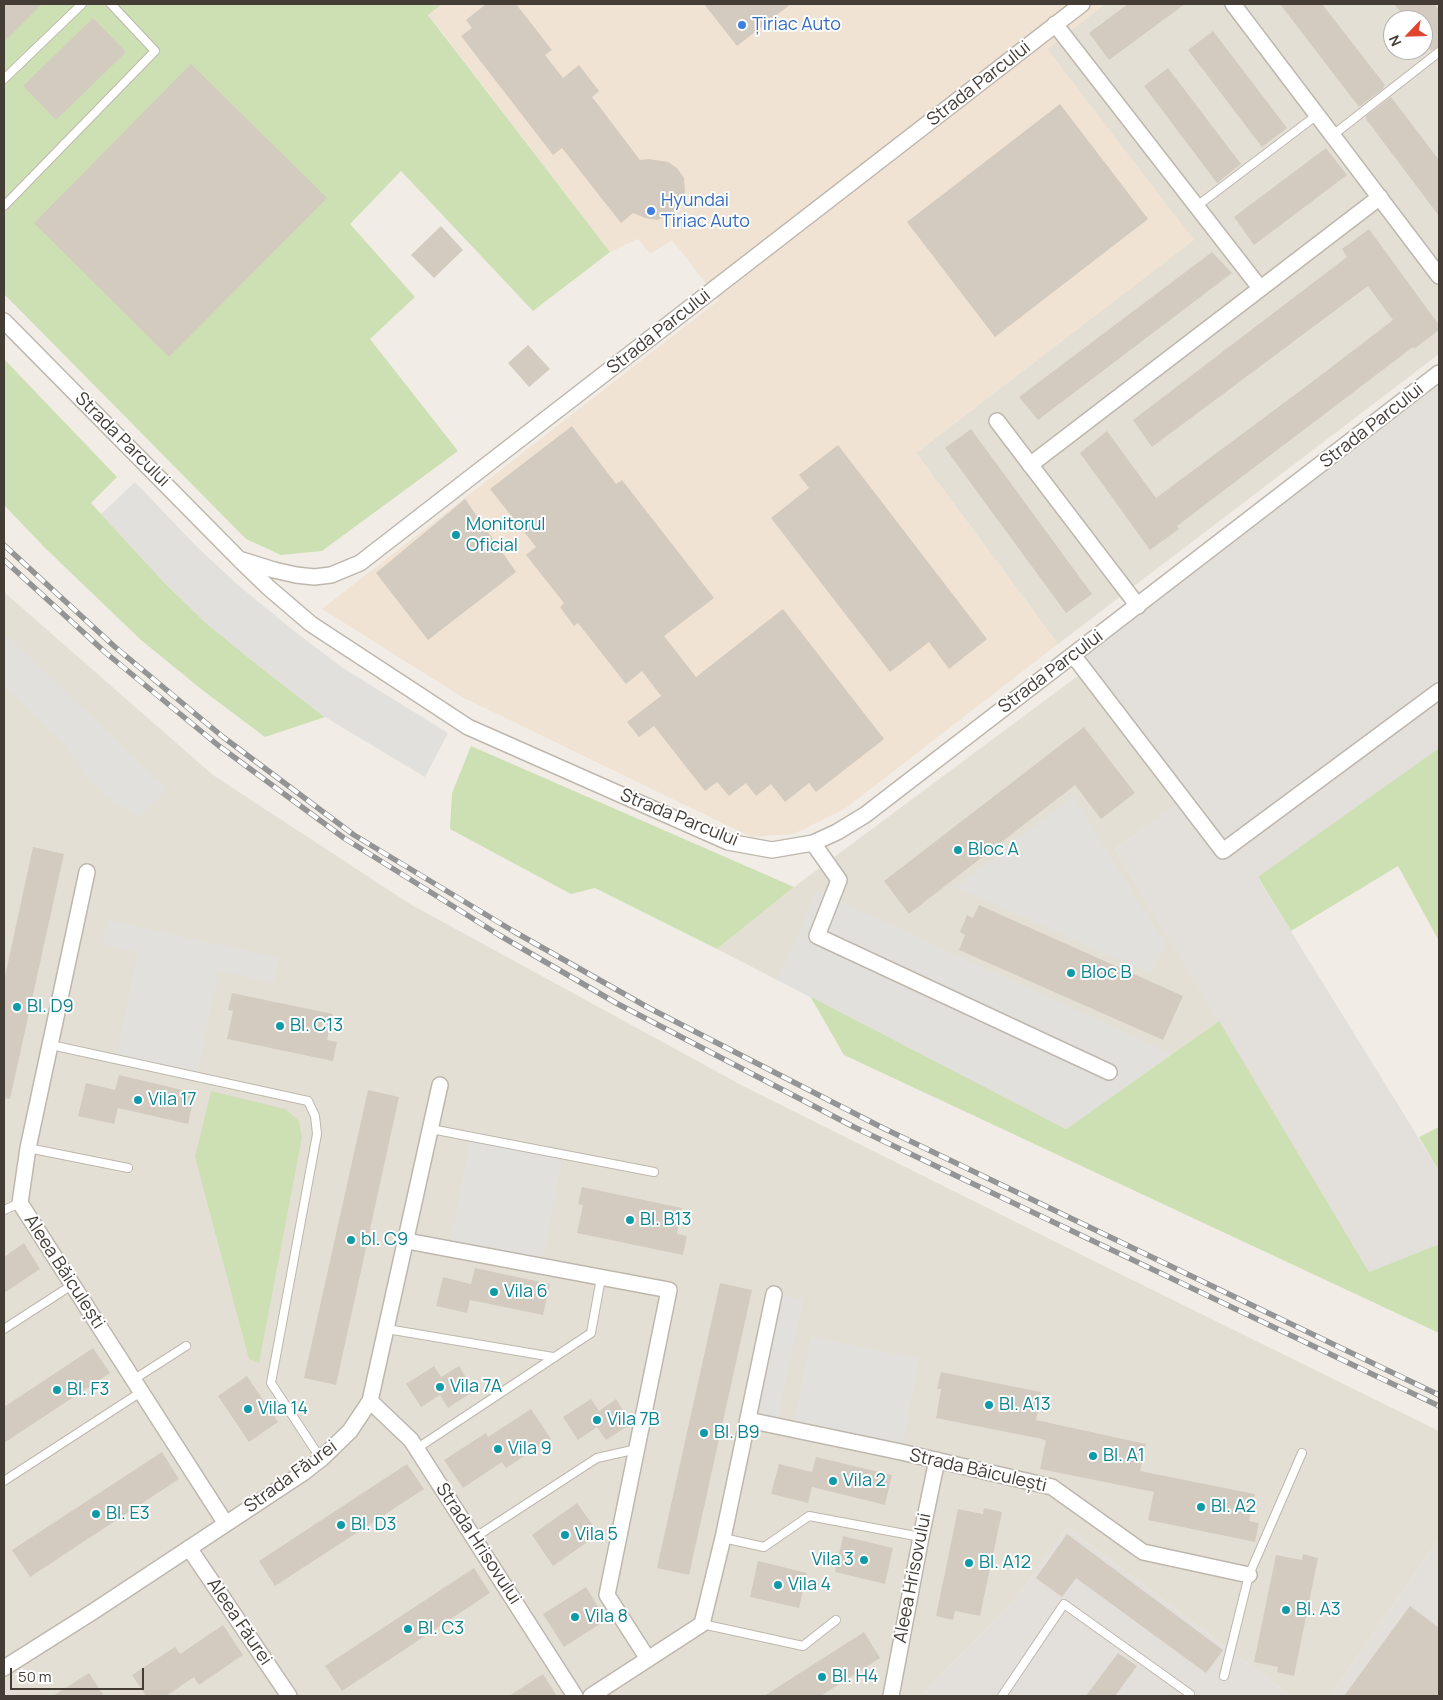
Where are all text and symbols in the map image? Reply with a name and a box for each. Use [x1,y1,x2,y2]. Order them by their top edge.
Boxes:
north arrow [1383,10,1433,60]
place label: Țiriac Auto [752,14,841,36]
marker: Țiriac Auto [736,19,748,31]
text: N [1384,32,1405,49]
street label: Strada Parcului [923,37,1035,131]
place label: Hyundai Tiriac Auto [661,190,750,232]
marker: Hyundai Tiriac Auto [645,205,657,217]
street label: Strada Parcului [603,285,715,379]
street label: Strada Parcului [1316,379,1428,473]
street label: Strada Parcului [70,388,174,492]
place label: Monitorul Oficial [466,514,546,556]
marker: Monitorul Oficial [450,529,462,541]
street label: Strada Parcului [995,626,1107,718]
street label: Strada Parcului [617,785,741,851]
place label: Bloc A [968,839,1019,861]
marker: Bloc A [952,844,964,856]
place label: Bloc B [1081,962,1131,984]
marker: Bloc B [1065,967,1077,979]
place label: Bl. D9 [27,996,74,1018]
marker: Bl. D9 [11,1001,23,1013]
place label: Bl. C13 [290,1015,343,1037]
marker: Bl. C13 [274,1020,286,1032]
place label: Vila 17 [148,1089,197,1111]
marker: Vila 17 [132,1094,144,1106]
place label: Bl. B13 [640,1209,691,1231]
street label: Aleea Băiculești [19,1211,109,1333]
marker: Bl. B13 [624,1214,636,1226]
place label: bl. C9 [361,1229,408,1251]
marker: bl. C9 [345,1234,357,1246]
place label: Vila 6 [504,1281,548,1303]
marker: Vila 6 [488,1286,500,1298]
place label: Vila 7A [450,1376,502,1398]
place label: Bl. F3 [67,1379,109,1401]
marker: Vila 7A [434,1381,446,1393]
marker: Bl. F3 [51,1384,63,1396]
place label: Bl. A13 [999,1394,1051,1416]
place label: Vila 14 [258,1398,308,1420]
marker: Bl. A13 [983,1399,995,1411]
marker: Vila 14 [242,1403,254,1415]
place label: Vila 7B [607,1409,660,1431]
marker: Vila 7B [591,1414,603,1426]
place label: Bl. B9 [714,1422,760,1444]
marker: Bl. B9 [698,1427,710,1439]
street label: Strada Făurei [241,1436,341,1518]
place label: Vila 9 [508,1438,552,1460]
marker: Vila 9 [492,1443,504,1455]
street label: Strada Băiculești [907,1445,1049,1497]
place label: Bl. A1 [1103,1445,1145,1467]
marker: Bl. A1 [1087,1450,1099,1462]
place label: Vila 2 [843,1470,886,1492]
marker: Vila 2 [827,1475,839,1487]
street label: Strada Hrisovului [431,1479,525,1609]
place label: Bl. A2 [1211,1496,1256,1518]
marker: Bl. A2 [1195,1501,1207,1513]
place label: Bl. E3 [106,1503,150,1525]
marker: Bl. E3 [90,1508,102,1520]
street label: Aleea Hrisovului [890,1511,936,1645]
place label: Bl. D3 [351,1514,396,1536]
marker: Bl. D3 [335,1519,347,1531]
place label: Vila 5 [575,1524,618,1546]
marker: Vila 5 [559,1529,571,1541]
place label: Vila 3 [812,1549,854,1571]
place label: Bl. A12 [979,1552,1031,1574]
marker: Vila 3 [858,1554,870,1566]
marker: Bl. A12 [963,1557,975,1569]
street label: Aleea Făurei [202,1574,276,1670]
place label: Vila 4 [788,1574,831,1596]
marker: Vila 4 [772,1579,784,1591]
place label: Bl. A3 [1296,1599,1341,1621]
marker: Bl. A3 [1280,1604,1292,1616]
place label: Vila 8 [585,1606,628,1628]
marker: Vila 8 [569,1611,581,1623]
place label: Bl. C3 [418,1618,464,1640]
marker: Bl. C3 [402,1623,414,1635]
scale bar [12,1658,146,1690]
text: 50 m [18,1666,52,1687]
place label: Bl. H4 [832,1666,878,1688]
marker: Bl. H4 [816,1671,828,1683]

